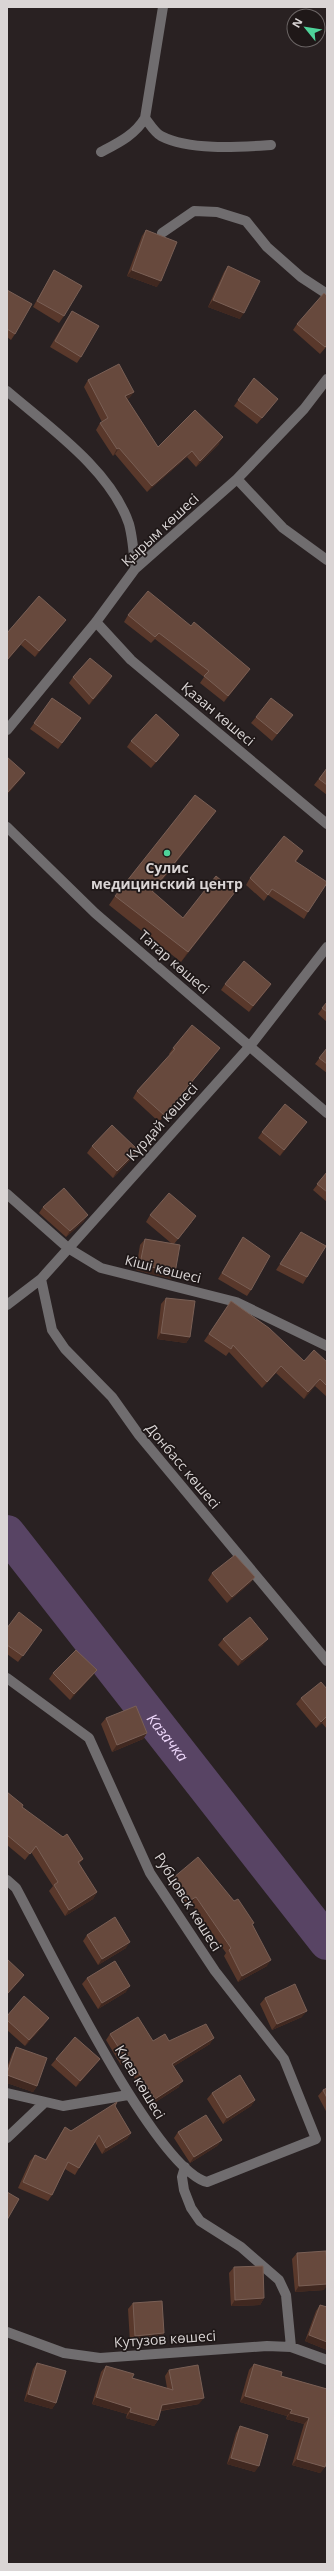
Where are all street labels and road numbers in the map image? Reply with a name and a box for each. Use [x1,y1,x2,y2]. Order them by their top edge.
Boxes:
street label: Қырым көшесі [117,489,203,570]
street label: Қазан көшесі [178,677,259,750]
street label: Татар көшесі [135,925,214,998]
street label: Күрдай көшесі [122,1079,202,1165]
street label: Кіші көшесі [123,1250,203,1287]
street label: Донбасс көшесі [142,1419,225,1512]
street label: Рубцовск көшесі [150,1849,226,1955]
street label: Киев көшесі [111,2041,170,2122]
street label: Кутузов көшесі [113,2325,217,2352]

